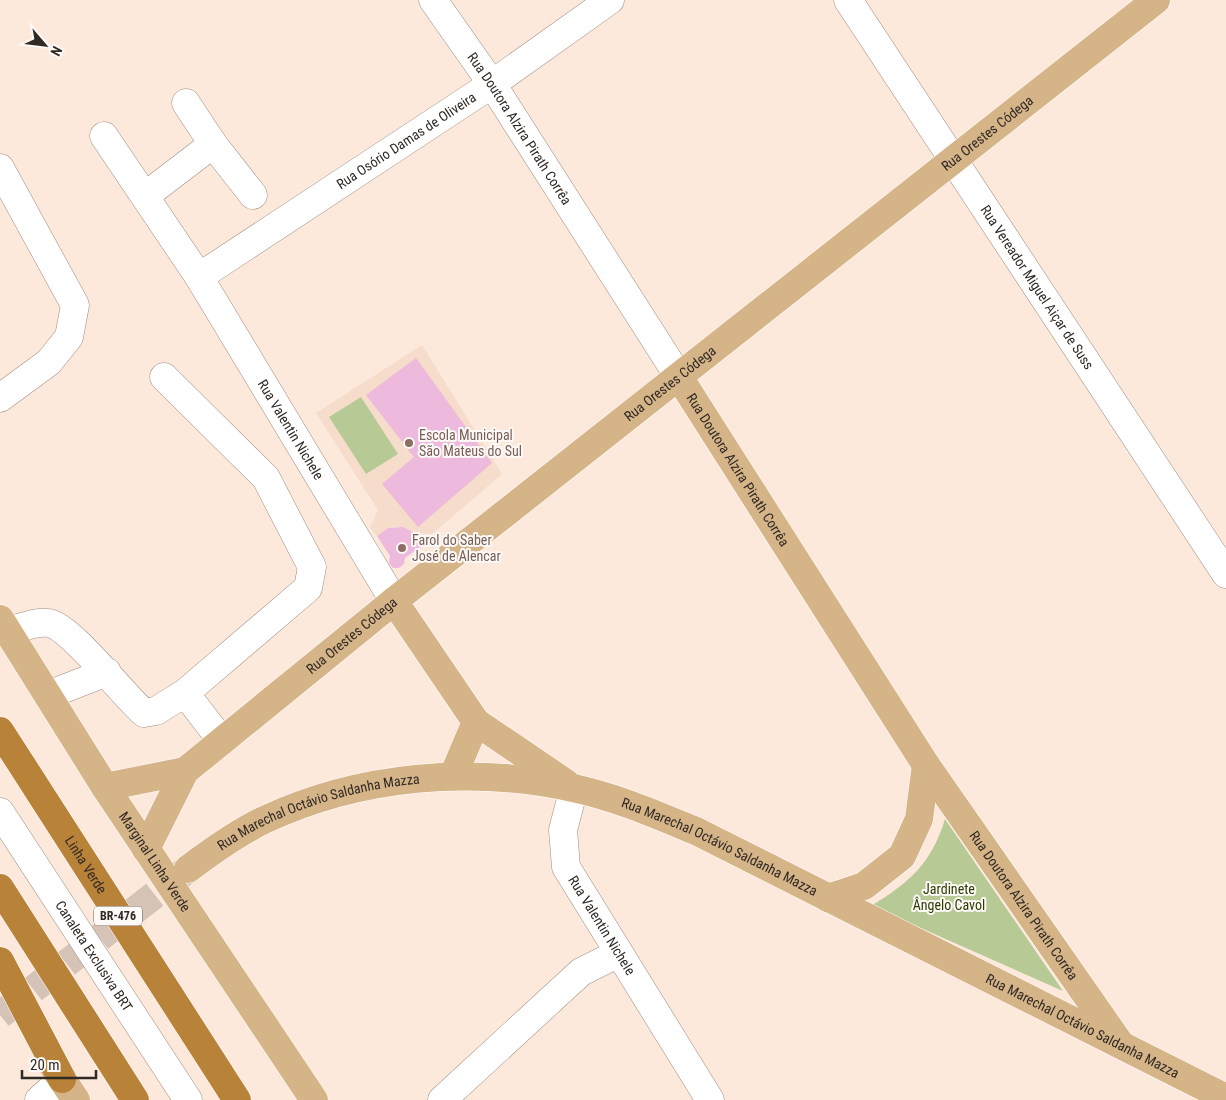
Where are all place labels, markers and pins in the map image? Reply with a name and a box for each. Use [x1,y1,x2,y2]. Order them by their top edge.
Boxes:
place label: Escola Municipal São Mateus do Sul [419,427,522,459]
marker: Escola Municipal São Mateus do Sul [403,437,415,449]
place label: Farol do Saber José de Alencar [412,532,501,564]
marker: Farol do Saber José de Alencar [396,542,408,554]

